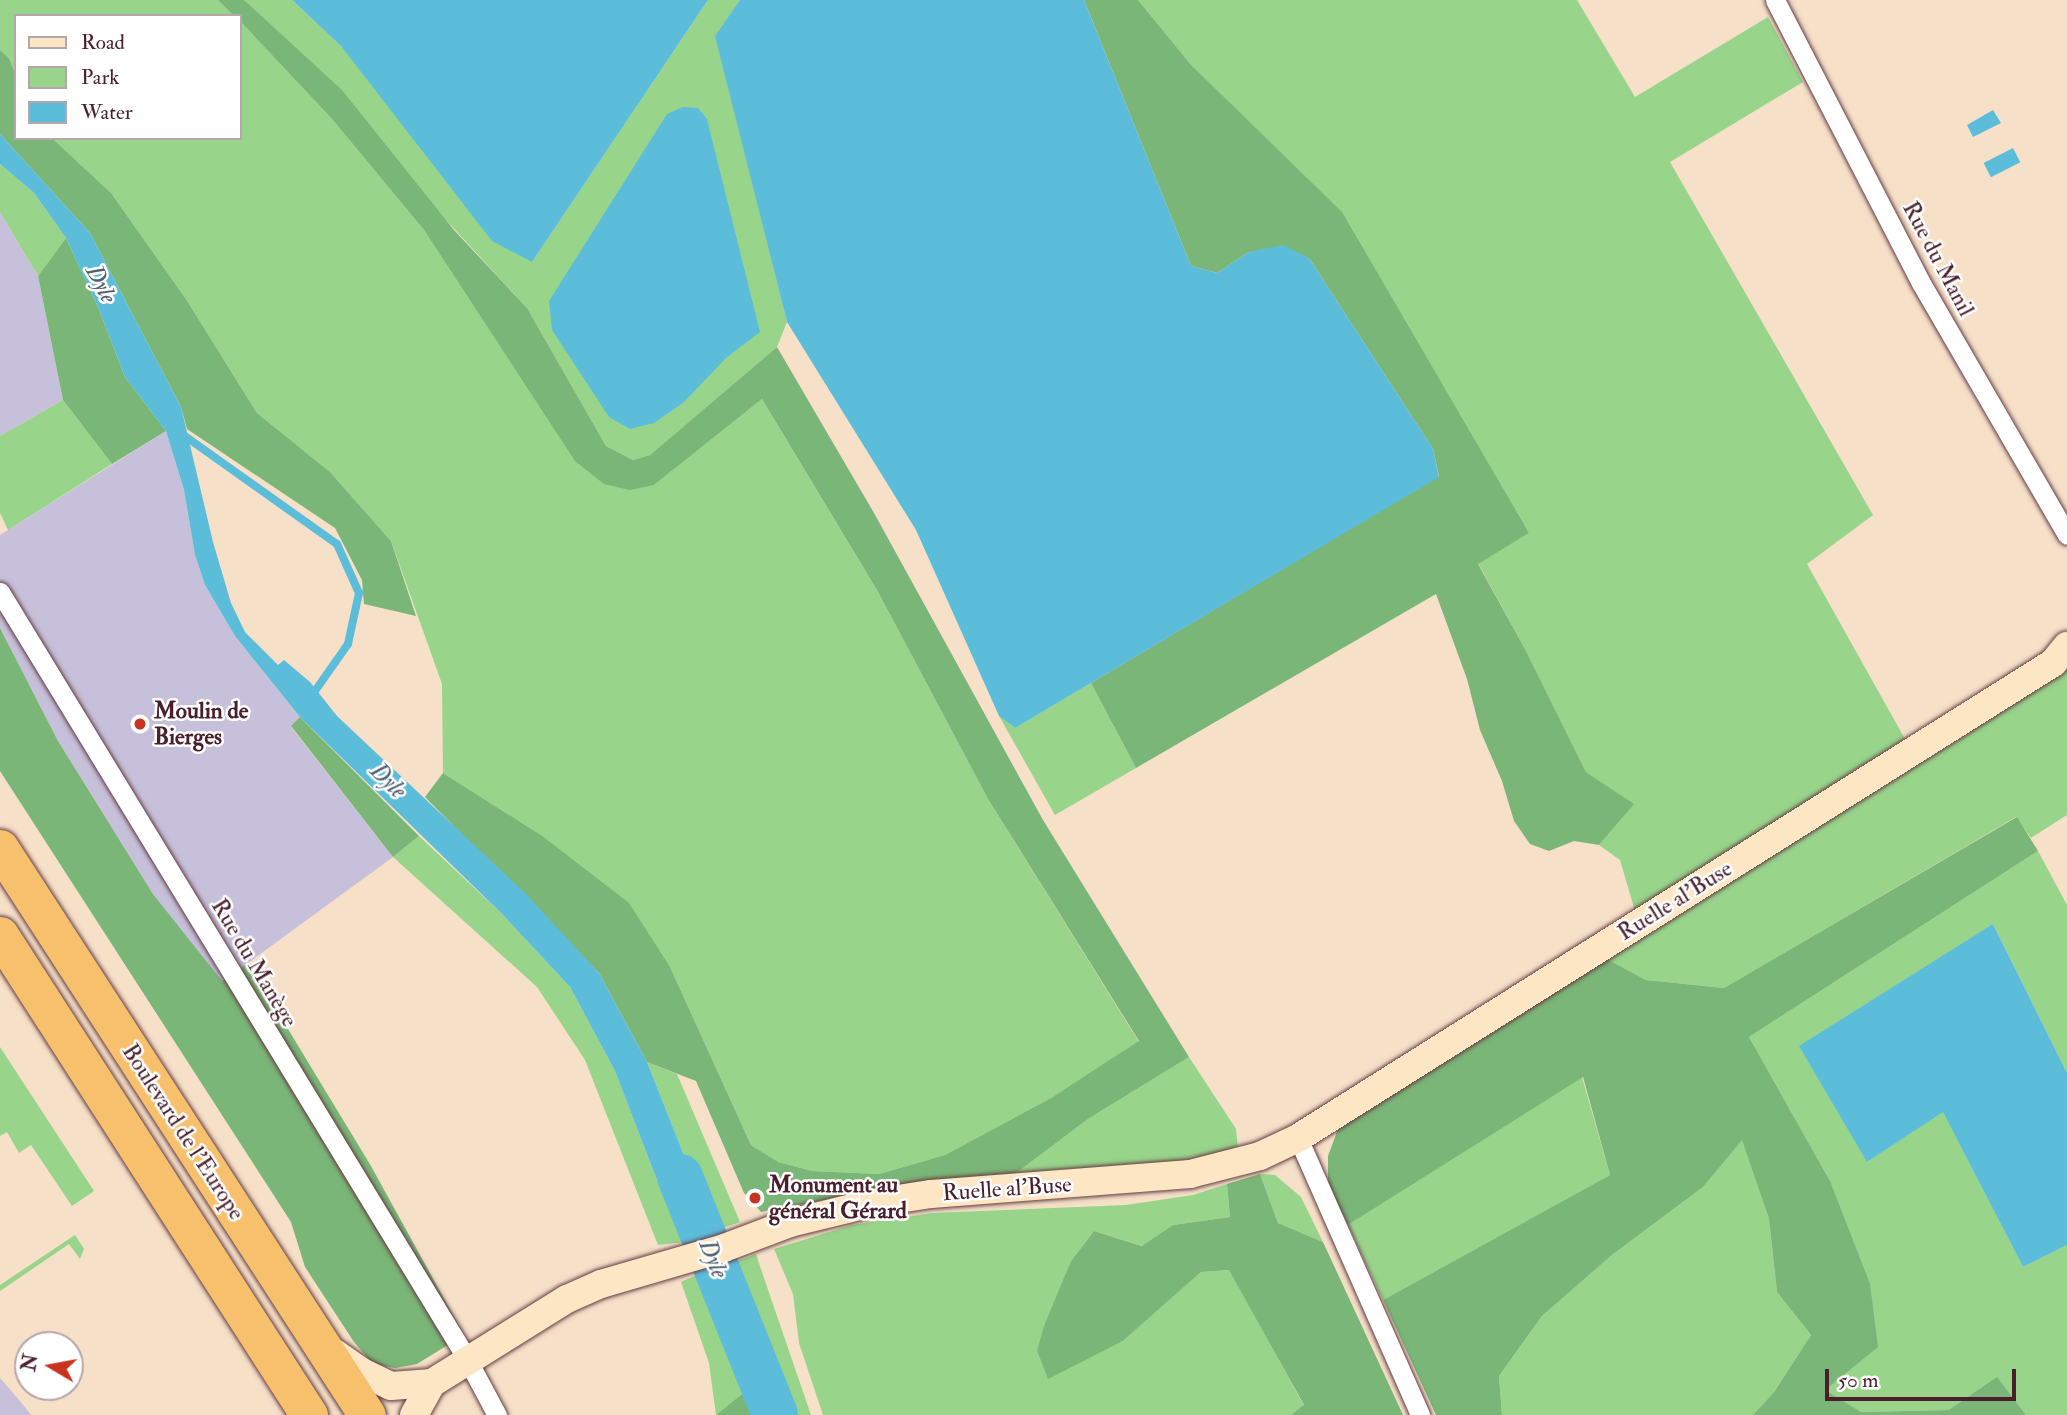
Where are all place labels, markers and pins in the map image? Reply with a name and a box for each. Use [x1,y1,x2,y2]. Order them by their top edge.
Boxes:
place label: Moulin de Bierges [154,697,248,751]
marker: Moulin de Bierges [132,716,148,732]
place label: Monument au général Gérard [769,1171,907,1225]
marker: Monument au général Gérard [747,1190,763,1206]

